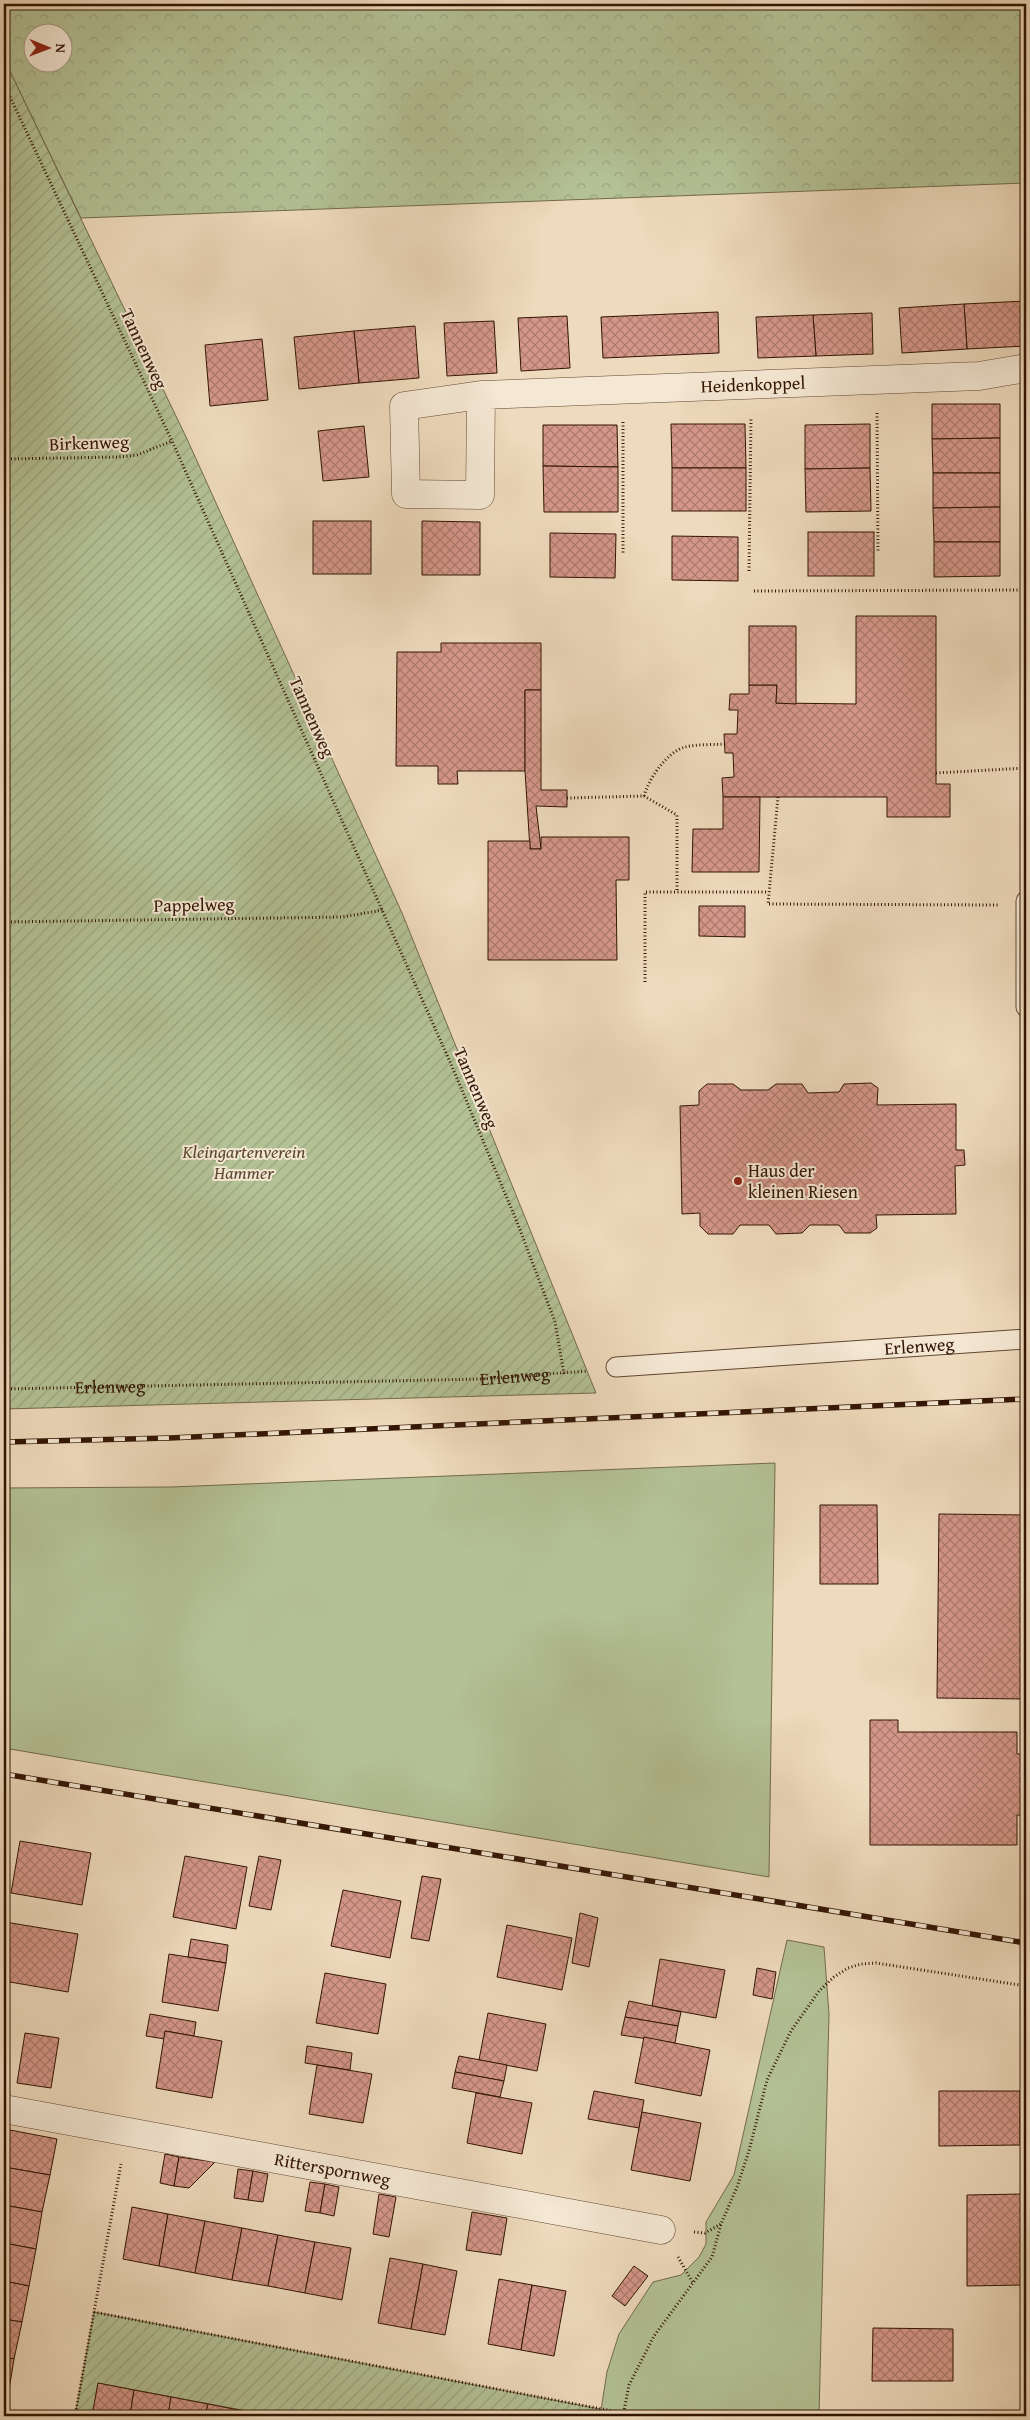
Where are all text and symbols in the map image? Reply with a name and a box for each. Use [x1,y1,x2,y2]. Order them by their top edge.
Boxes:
north arrow [22,22,72,72]
text: N [51,43,71,54]
street label: Tannenweg [114,304,175,394]
street label: Heidenkoppel [700,369,806,400]
street label: Birkenweg [49,428,129,457]
street label: Tannenweg [283,672,342,762]
street label: Pappelweg [153,890,235,919]
street label: Tannenweg [447,1043,506,1133]
park label: Kleingartenverein Hammer [182,1138,305,1186]
place label: Haus der kleinen Riesen [748,1157,858,1205]
marker: Haus der kleinen Riesen [732,1175,744,1187]
street label: Erlenweg [883,1330,955,1362]
street label: Erlenweg [479,1360,551,1392]
street label: Erlenweg [75,1372,145,1401]
street label: Ritterspornweg [272,2145,393,2193]

